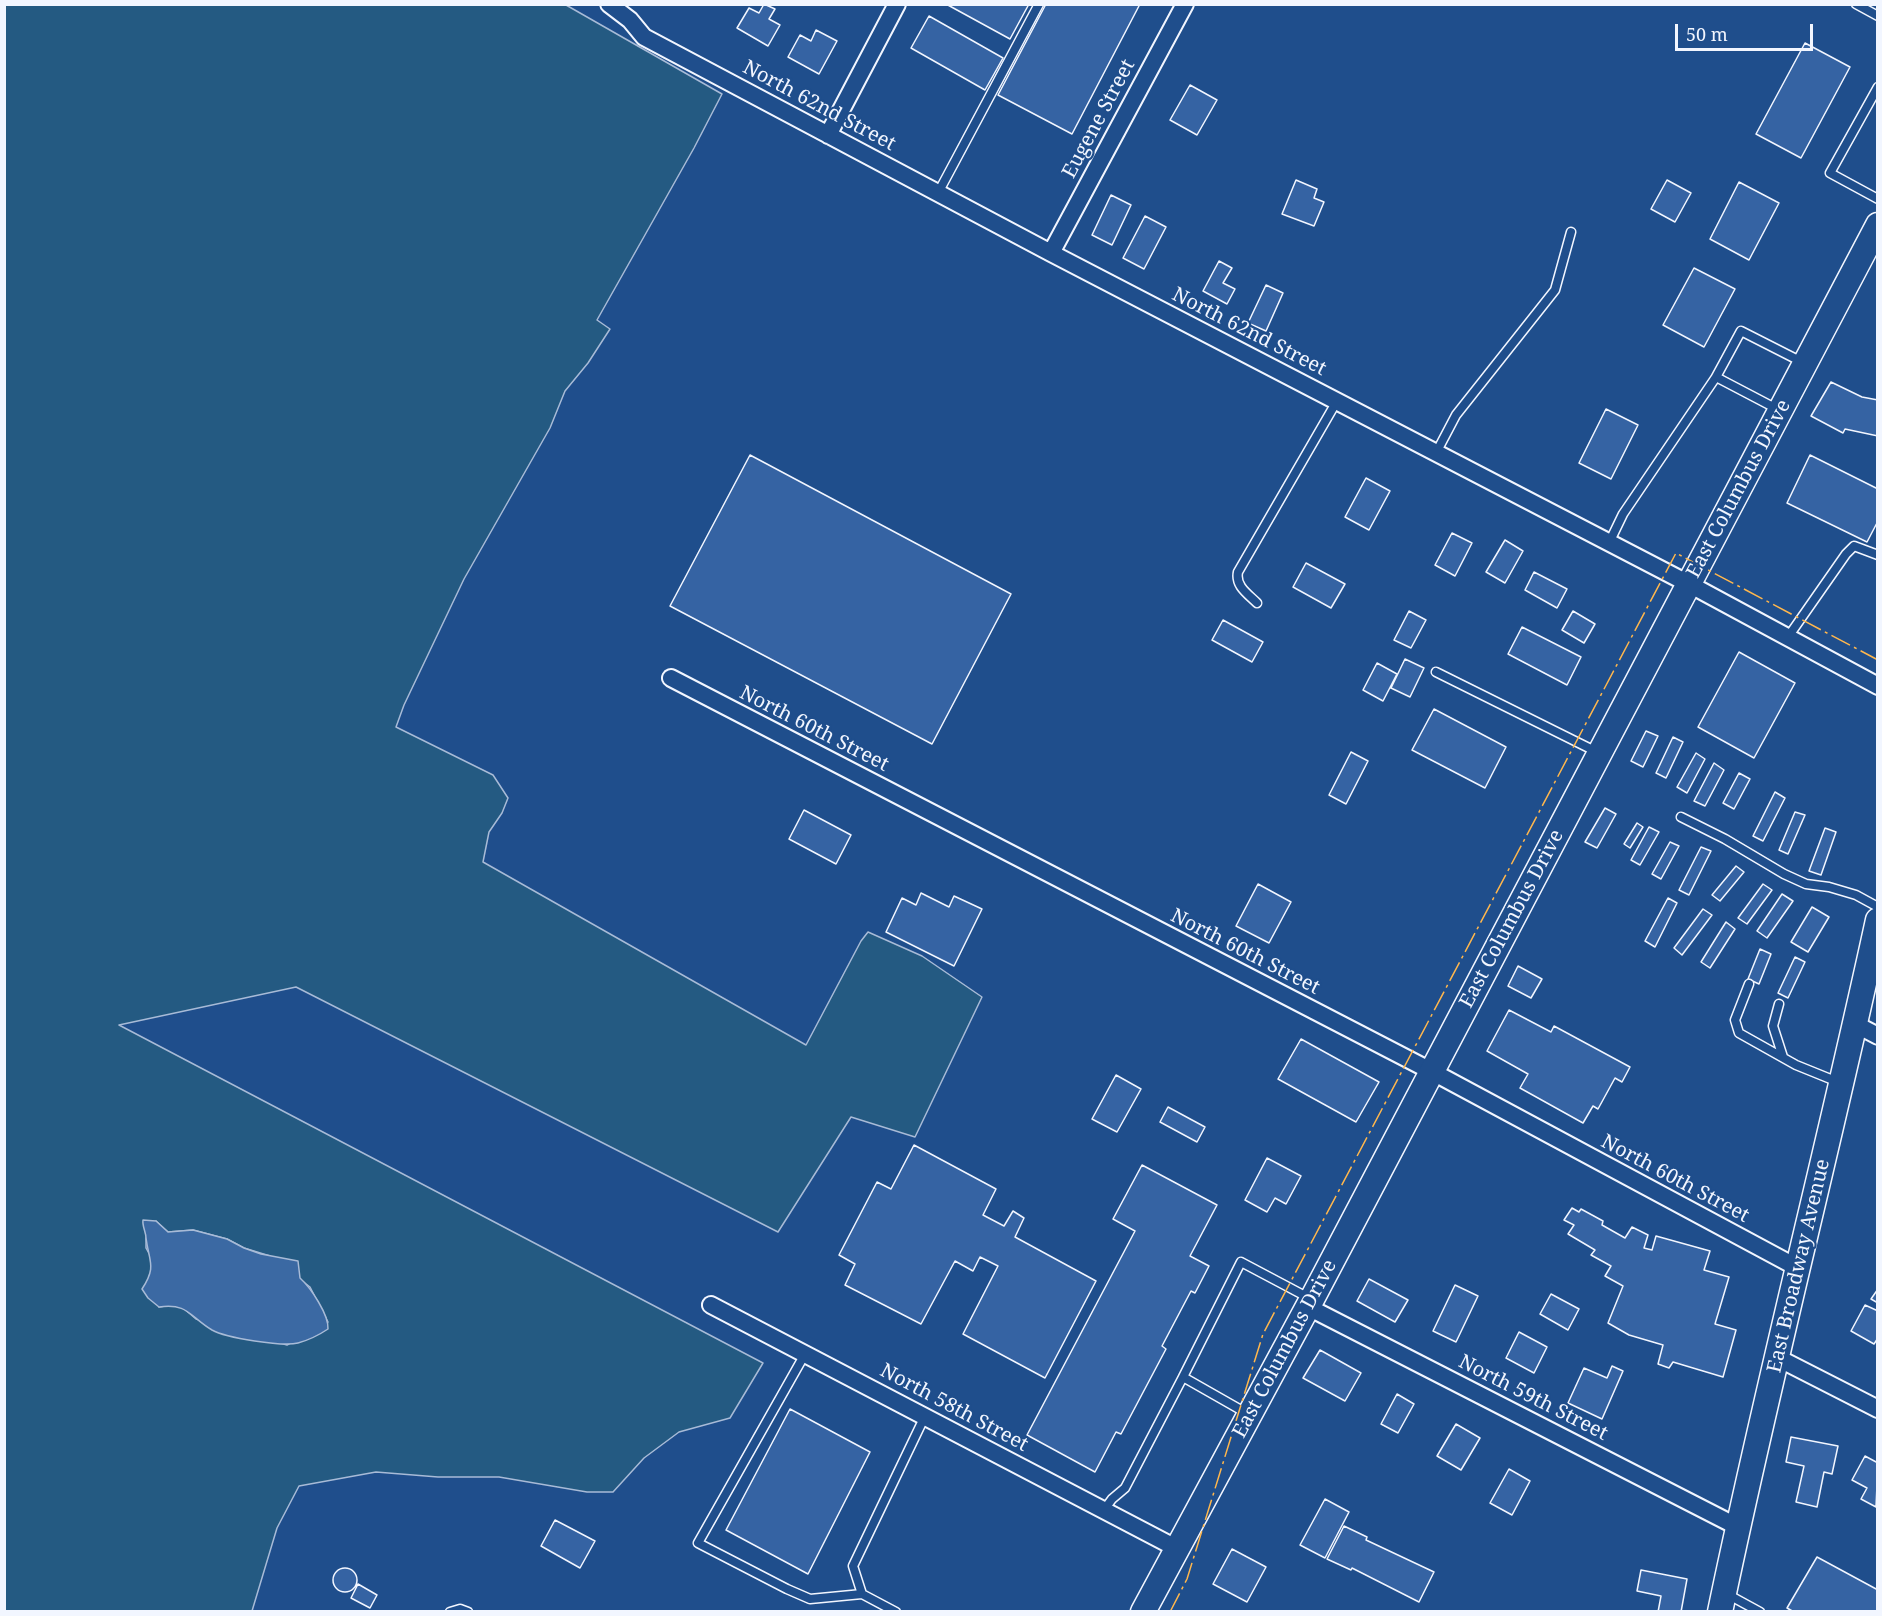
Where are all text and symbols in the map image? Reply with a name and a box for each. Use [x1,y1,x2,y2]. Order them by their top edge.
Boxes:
scale bar [1678,12,1816,50]
text: 50 m [1686,22,1728,46]
street label: Eugene Street [1058,55,1140,183]
street label: North 62nd Street [738,56,900,156]
street label: North 62nd Street [1168,283,1330,381]
street label: East Columbus Drive [1682,396,1796,582]
street label: North 60th Street [735,681,893,777]
street label: East Columbus Drive [1455,826,1569,1012]
street label: North 60th Street [1166,904,1324,1000]
street label: North 60th Street [1597,1130,1753,1228]
street label: East Broadway Avenue [1763,1157,1835,1375]
street label: East Columbus Drive [1228,1256,1342,1442]
street label: North 59th Street [1454,1350,1612,1446]
street label: North 58th Street [876,1359,1032,1457]

